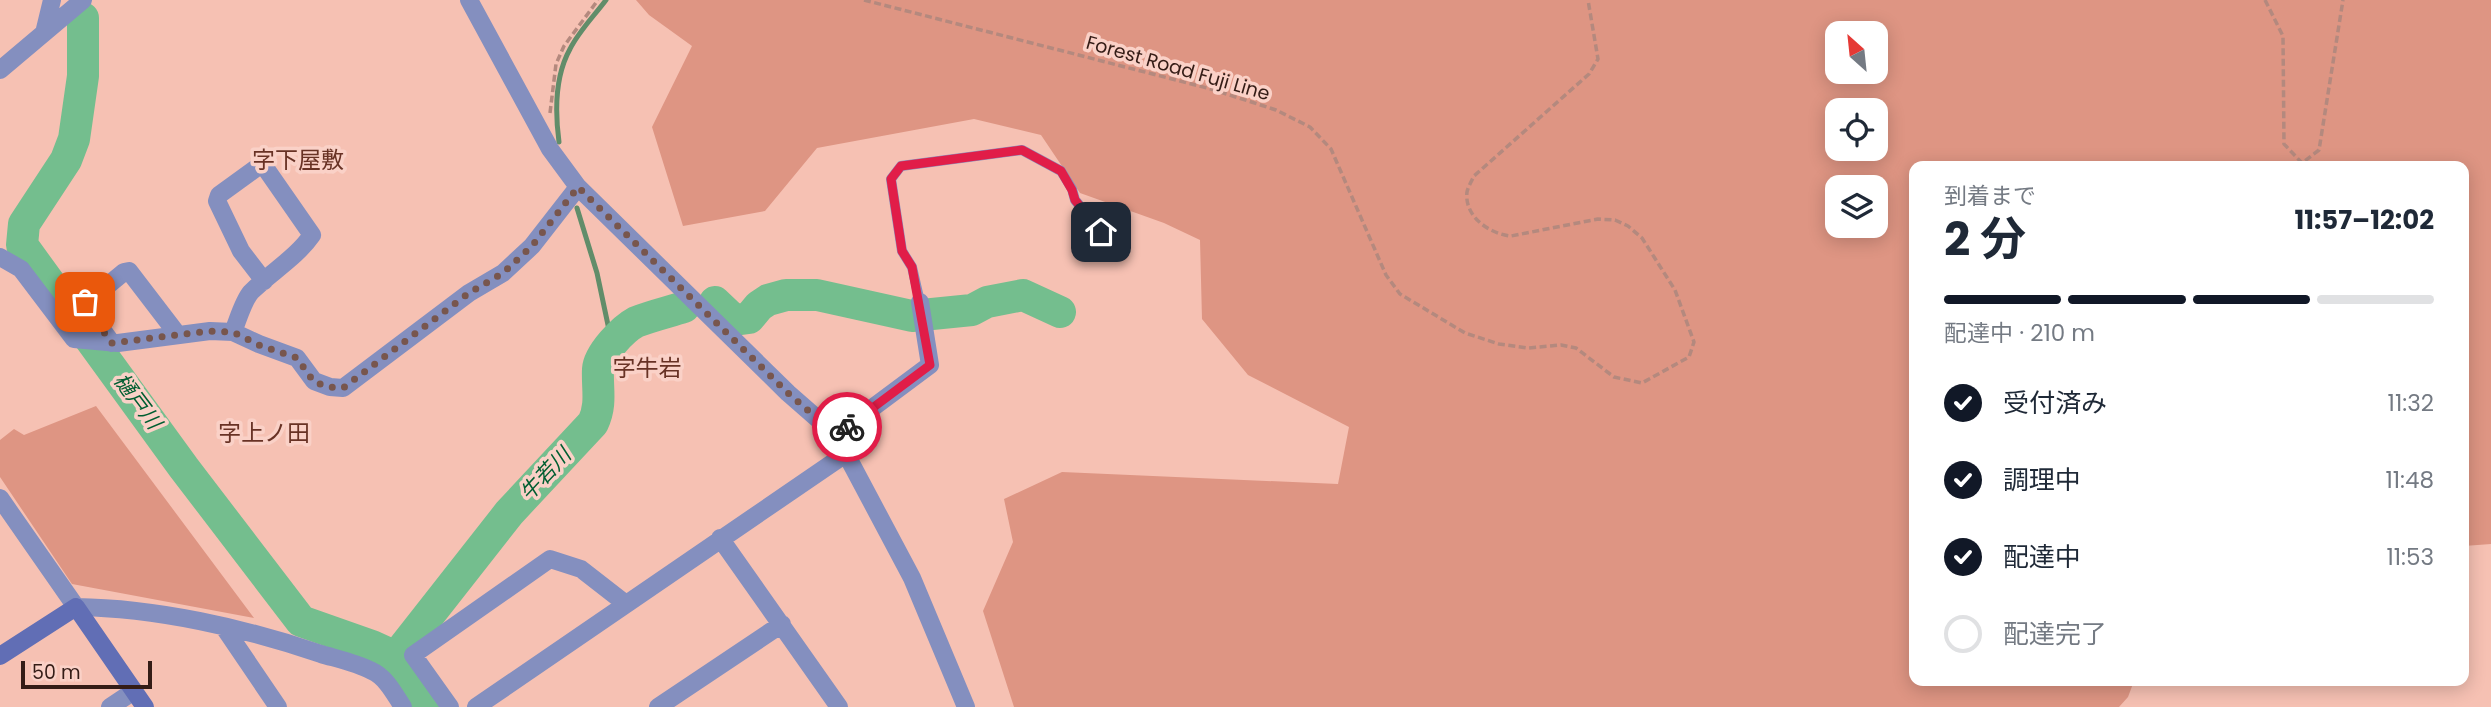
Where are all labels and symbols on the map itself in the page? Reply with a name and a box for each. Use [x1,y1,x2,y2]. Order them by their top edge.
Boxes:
north arrow [1825,21,1888,84]
street label: Forest Road Fuji Line [1083,29,1273,107]
district label: 字下屋敷 [252,144,344,176]
pin [1071,202,1131,262]
pin [55,272,115,332]
district label: 字牛岩 [613,352,682,384]
water label: 樋戸川 [107,367,170,436]
courier [812,392,882,462]
district label: 字上ノ田 [218,417,310,449]
water label: 牛若川 [513,440,578,507]
scale bar [21,658,152,690]

